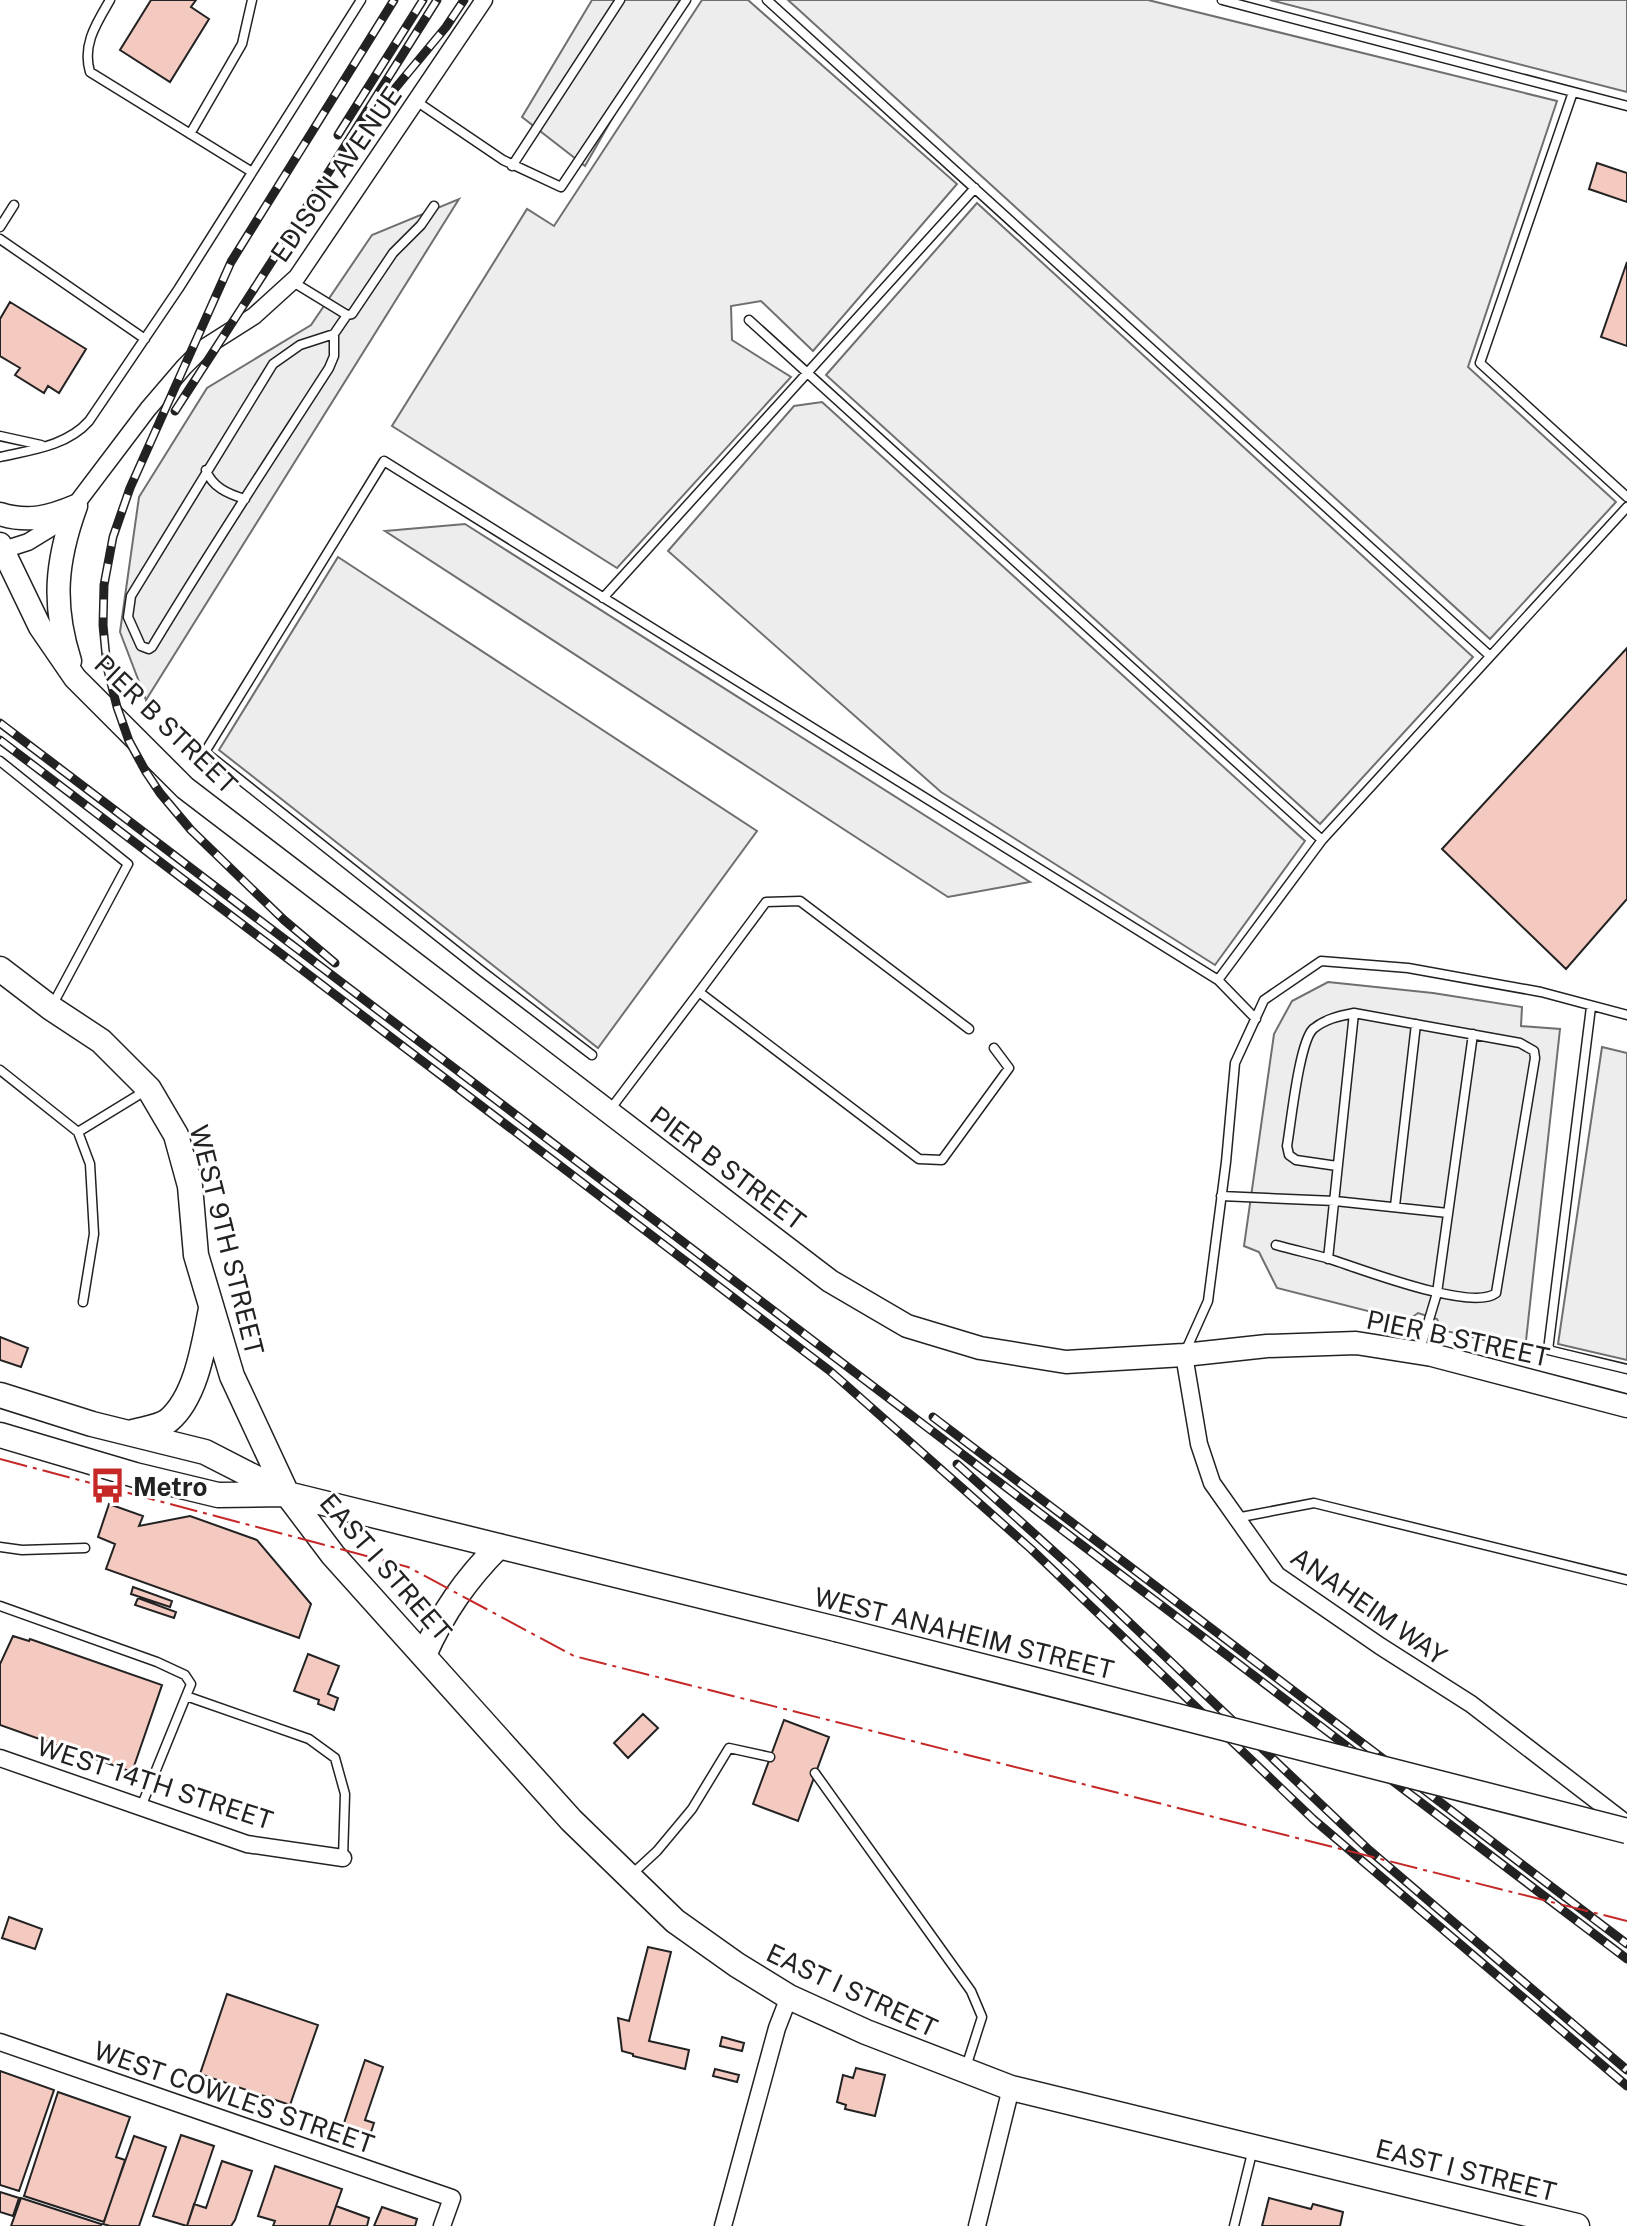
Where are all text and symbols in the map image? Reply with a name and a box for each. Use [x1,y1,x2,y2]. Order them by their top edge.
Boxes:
street label: EDISON AVENUE [264,80,408,268]
street label: PIER B STREET [88,648,244,800]
street label: PIER B STREET [644,1100,812,1236]
street label: WEST 9TH STREET [183,1122,271,1358]
street label: PIER B STREET [1364,1303,1552,1373]
bus stop icon: Metro [88,1467,126,1505]
place label: Metro [133,1471,208,1502]
street label: EAST I STREET [314,1487,458,1647]
street label: ANAHEIM WAY [1285,1541,1453,1671]
street label: WEST ANAHEIM STREET [811,1581,1117,1685]
street label: WEST 14TH STREET [33,1730,277,1836]
street label: EAST I STREET [762,1937,942,2043]
street label: WEST COWLES STREET [90,2034,378,2160]
street label: EAST I STREET [1373,2133,1559,2207]

